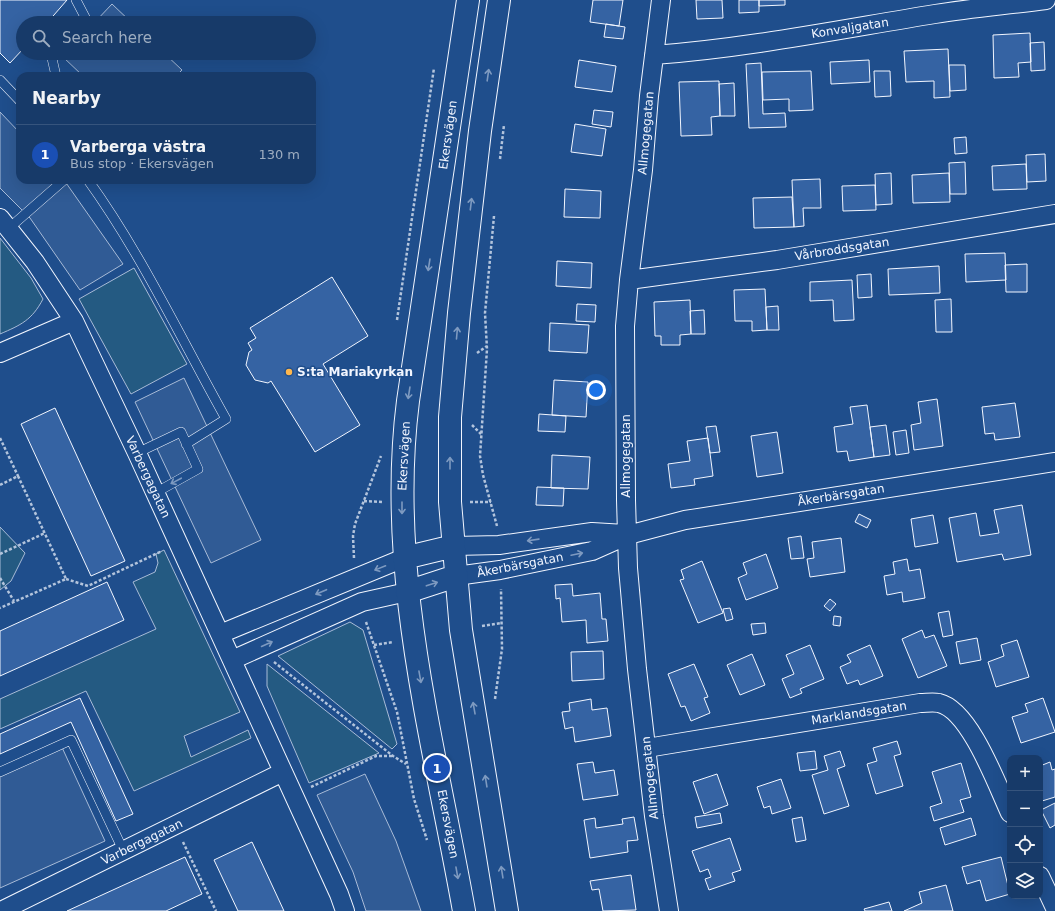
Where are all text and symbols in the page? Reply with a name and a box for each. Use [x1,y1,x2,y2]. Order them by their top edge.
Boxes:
street label: Konvaljgatan [810,15,890,41]
search box [16,16,316,60]
icon: search [30,27,52,49]
text: Search here [62,29,152,47]
one-way arrow [484,69,492,82]
text: Nearby [32,88,101,108]
street label: Allmogegatan [635,91,657,175]
street label: Ekersvägen [436,99,460,171]
text: Varberga västra [70,138,206,156]
text: 1 [40,147,50,162]
text: 130 m [258,147,300,162]
text: Bus stop · Ekersvägen [70,156,214,171]
one-way arrow [468,198,475,211]
street label: Vårbroddsgatan [794,235,890,263]
one-way arrow [425,258,433,271]
one-way arrow [453,327,461,340]
place label: S:ta Mariakyrkan [297,365,413,379]
marker: S:ta Mariakyrkan [284,367,294,377]
your location [586,380,606,400]
one-way arrow [405,386,413,399]
street label: Allmogegatan [619,414,633,498]
street label: Ekersvägen [395,421,413,491]
street label: Varbergagatan [123,434,173,520]
one-way arrow [446,457,454,470]
one-way arrow [170,478,182,485]
street label: Åkerbärsgatan [796,480,885,509]
one-way arrow [398,501,406,514]
one-way arrow [527,536,540,544]
street label: Åkerbärsgatan [475,549,564,580]
one-way arrow [570,549,583,557]
one-way arrow [375,564,387,572]
one-way arrow [425,580,438,587]
one-way arrow [315,589,327,596]
one-way arrow [261,640,273,647]
one-way arrow [416,670,424,683]
street label: Marklandsgatan [810,699,908,727]
one-way arrow [470,702,478,715]
street label: Allmogegatan [639,736,661,820]
pin: 1 [424,753,450,783]
map controls [1007,755,1043,899]
button: + [1007,755,1043,791]
one-way arrow [482,775,490,788]
street label: Ekersvägen [434,788,462,860]
button: − [1007,791,1043,827]
street label: Varbergagatan [99,816,185,868]
button: locate [1007,827,1043,863]
button: layers [1007,863,1043,899]
one-way arrow [498,866,506,879]
one-way arrow [453,867,461,880]

